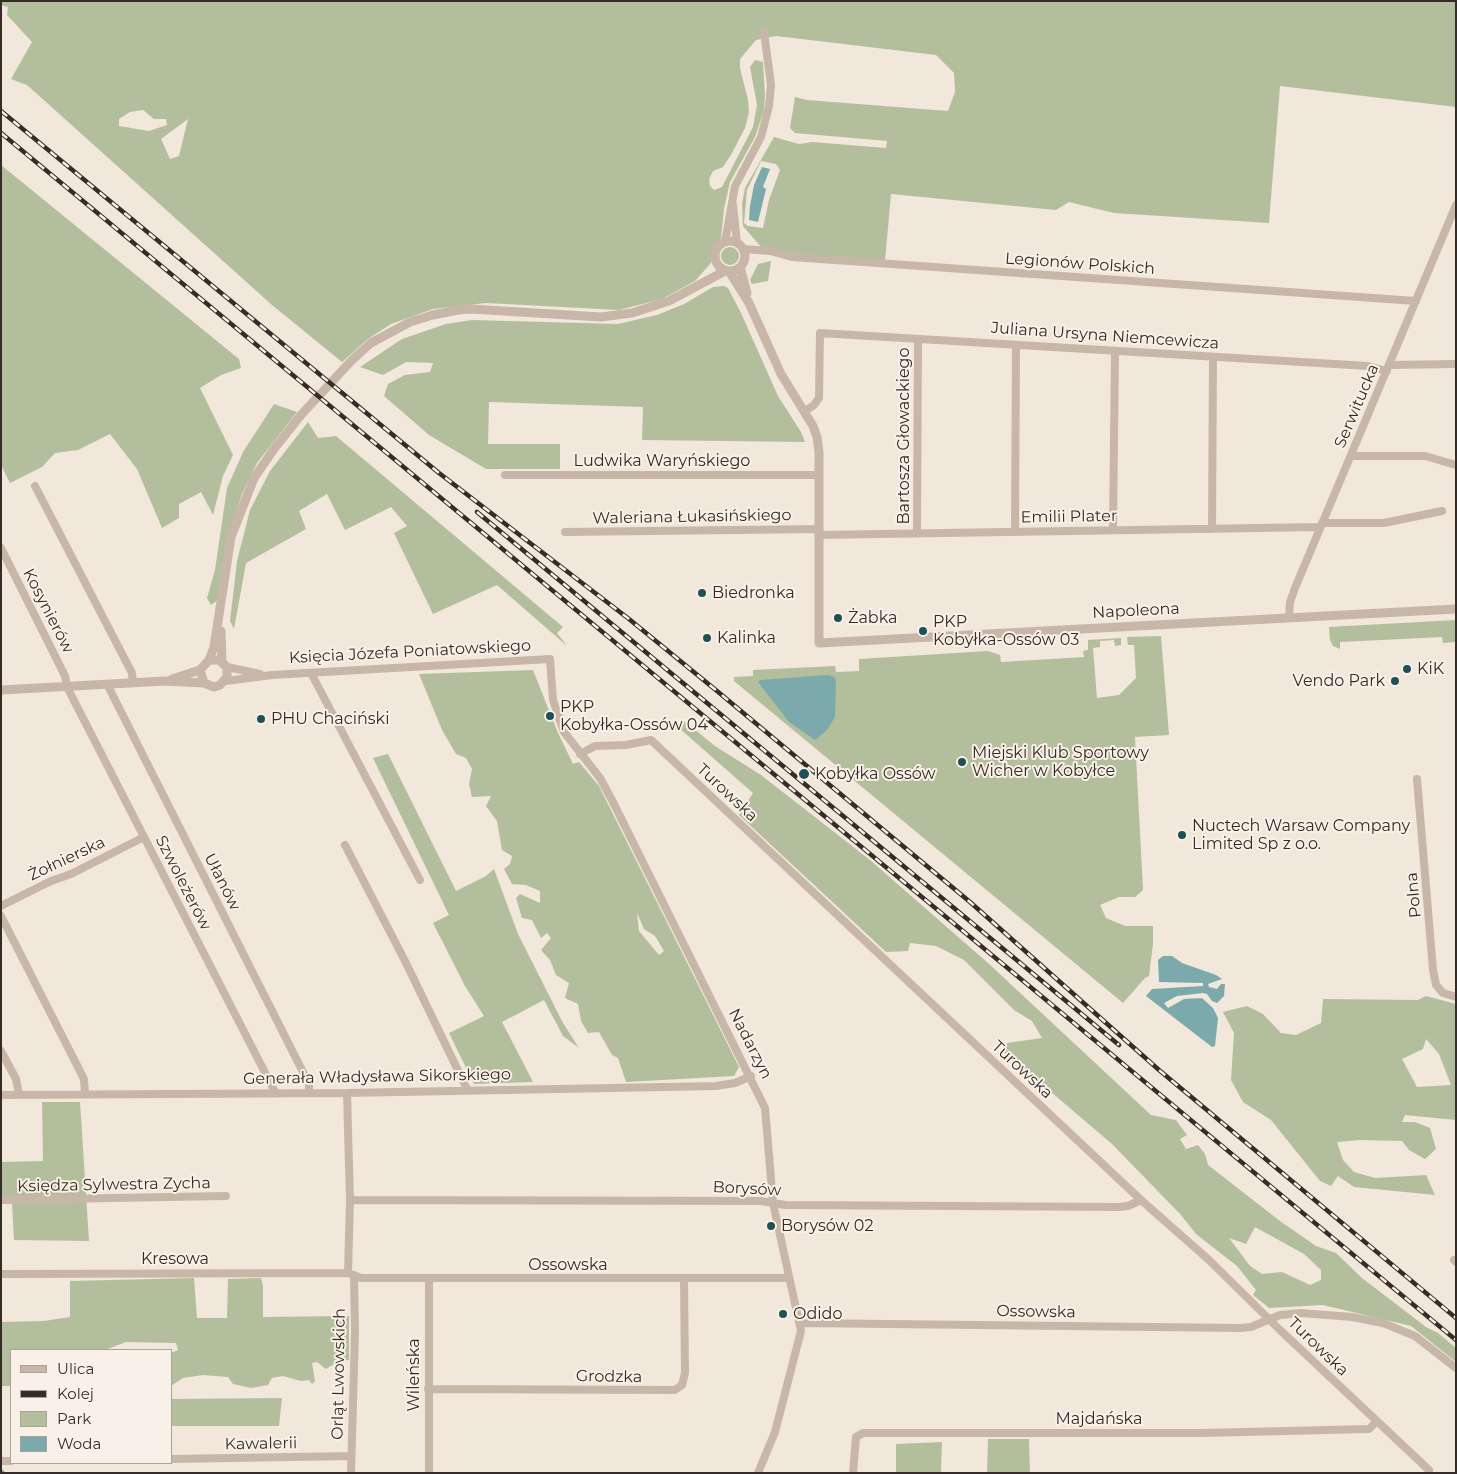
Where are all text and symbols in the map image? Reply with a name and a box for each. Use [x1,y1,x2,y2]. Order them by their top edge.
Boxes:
street label: Legionów Polskich [1004,249,1156,279]
street label: Juliana Ursyna Niemcewicza [990,318,1220,354]
street label: Bartosza Głowackiego [894,347,914,525]
street label: Serwitucka [1331,361,1383,451]
street label: Ludwika Waryńskiego [574,451,750,471]
street label: Waleriana Łukasińskiego [592,506,792,528]
street label: Emilii Plater [1021,507,1117,527]
street label: Kosynierów [18,565,78,657]
place label: Biedronka [712,583,795,603]
marker: Biedronka [696,587,708,599]
street label: Napoleona [1092,599,1180,623]
place label: Żabka [848,608,898,628]
marker: Żabka [832,612,844,624]
place label: PKP Kobyłka-Ossów 03 [933,612,1079,650]
marker: PKP Kobyłka-Ossów 03 [917,625,929,637]
place label: Kalinka [717,628,776,648]
marker: Kalinka [701,632,713,644]
street label: Księcia Józefa Poniatowskiego [288,636,532,668]
place label: KiK [1417,659,1444,679]
marker: KiK [1401,663,1413,675]
place label: Vendo Park [1293,671,1385,691]
marker: Vendo Park [1389,675,1401,687]
place label: PKP Kobyłka-Ossów 04 [560,697,708,735]
place label: PHU Chaciński [271,709,389,729]
marker: PKP Kobyłka-Ossów 04 [544,710,556,722]
marker: PHU Chaciński [255,713,267,725]
place label: Miejski Klub Sportowy Wicher w Kobyłce [972,743,1149,781]
marker: Miejski Klub Sportowy Wicher w Kobyłce [956,756,968,768]
street label: Turowska [693,760,761,826]
place label: Kobyłka Ossów [815,764,936,784]
marker: Kobyłka Ossów [797,767,811,781]
place label: Nuctech Warsaw Company Limited Sp z o.o. [1192,816,1410,854]
marker: Nuctech Warsaw Company Limited Sp z o.o. [1176,829,1188,841]
street label: Żołnierska [26,833,108,885]
street label: Szwoleżerów [151,833,215,933]
street label: Ułanów [200,850,244,914]
street label: Polna [1402,871,1426,919]
street label: Nadarzyn [724,1006,776,1082]
street label: Turowska [988,1037,1056,1103]
street label: Generała Władysława Sikorskiego [243,1065,511,1089]
street label: Księdza Sylwestra Zycha [17,1174,211,1196]
street label: Borysów [712,1178,782,1200]
place label: Borysów 02 [781,1216,874,1236]
marker: Borysów 02 [765,1220,777,1232]
street label: Kresowa [141,1249,209,1269]
street label: Ossowska [528,1255,608,1275]
street label: Ossowska [996,1302,1076,1322]
place label: Odido [793,1304,842,1324]
street label: Orląt Lwowskich [328,1308,350,1440]
marker: Odido [777,1308,789,1320]
street label: Turowska [1284,1314,1352,1380]
street label: Wileńska [404,1338,424,1412]
legend [10,1349,172,1464]
text: Ulica [57,1359,94,1378]
street label: Grodzka [576,1367,642,1387]
text: Kolej [57,1384,94,1403]
text: Park [57,1409,91,1428]
street label: Majdańska [1056,1409,1142,1429]
text: Woda [57,1434,101,1453]
street label: Kawalerii [225,1434,297,1454]

